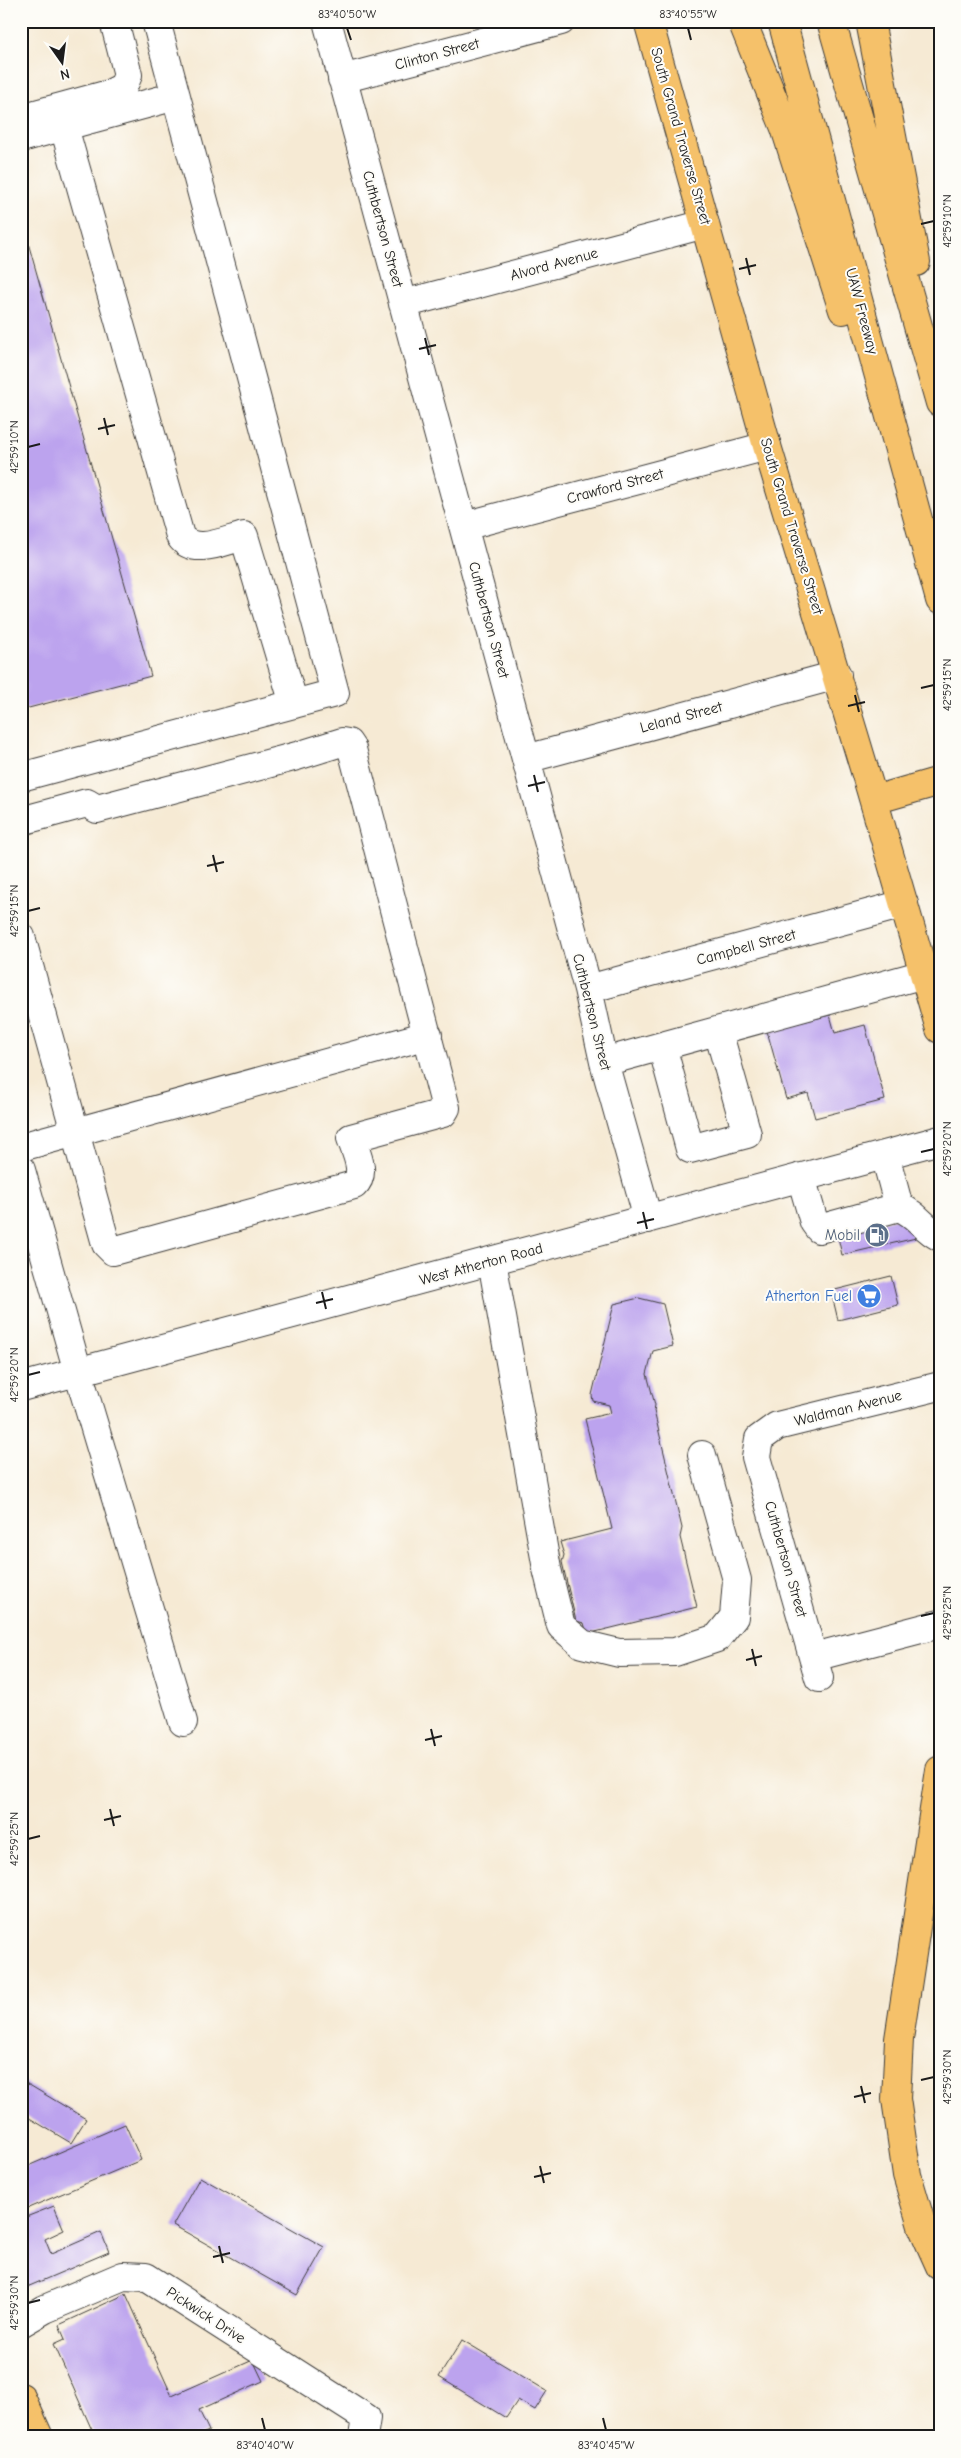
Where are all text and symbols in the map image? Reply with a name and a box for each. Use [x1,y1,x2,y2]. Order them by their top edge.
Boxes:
text: 83°40'50"W [318,7,377,21]
text: 83°40'55"W [659,7,717,21]
street label: Clinton Street [393,34,482,74]
north arrow [38,38,88,88]
street label: South Grand Traverse Street [647,45,715,227]
text: N [59,65,72,83]
street label: Cuthbertson Street [359,169,407,290]
text: 42°59'10"N [940,194,954,248]
street label: Alvord Avenue [508,244,600,284]
street label: UAW Freeway [842,266,882,356]
text: 42°59'10"N [7,420,21,474]
street label: South Grand Traverse Street [757,436,828,617]
street label: Crawford Street [565,464,666,508]
street label: Cuthbertson Street [465,560,513,681]
text: 42°59'15"N [940,659,954,711]
street label: Leland Street [638,697,725,737]
text: 42°59'15"N [7,885,21,937]
street label: Campbell Street [694,925,798,969]
street label: Cuthbertson Street [569,952,615,1073]
text: 42°59'20"N [940,1121,954,1177]
fuel station icon: Mobil [864,1222,890,1248]
place label: Mobil [825,1226,860,1244]
street label: West Atherton Road [417,1239,545,1289]
supermarket icon: Atherton Fuel [856,1283,882,1309]
place label: Atherton Fuel [765,1287,852,1305]
text: 42°59'20"N [7,1347,21,1403]
street label: Waldman Avenue [792,1386,904,1430]
street label: Cuthbertson Street [761,1499,811,1620]
text: 42°59'25"N [940,1586,954,1640]
text: 42°59'25"N [7,1812,21,1866]
text: 42°59'30"N [940,2050,954,2104]
text: 42°59'30"N [7,2276,21,2330]
street label: Pickwick Drive [163,2283,249,2347]
text: 83°40'40"W [236,2438,294,2452]
text: 83°40'45"W [578,2438,635,2452]

